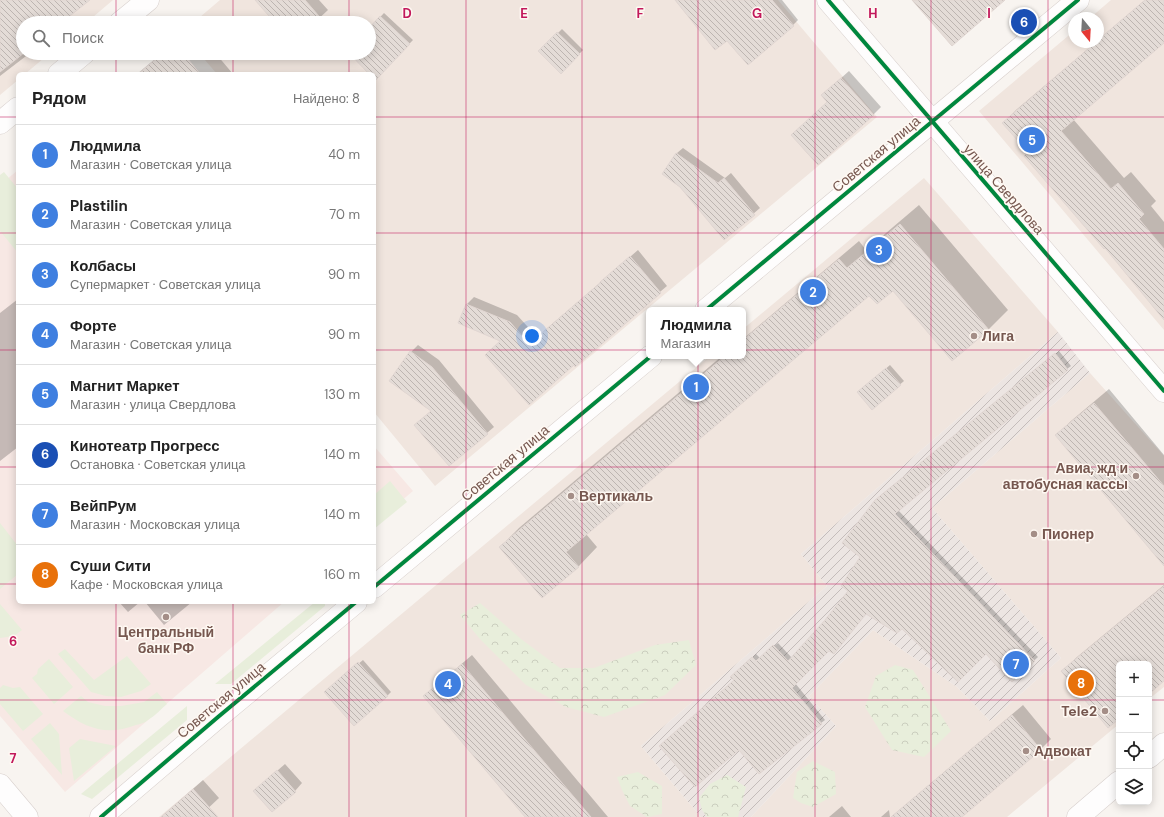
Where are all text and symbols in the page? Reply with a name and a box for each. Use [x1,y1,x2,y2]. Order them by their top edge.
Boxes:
text: D [402,5,412,22]
text: E [520,5,528,22]
text: F [636,5,644,22]
text: G [752,5,762,22]
text: H [868,5,878,22]
text: I [987,5,991,22]
pin: 6 [1011,7,1037,37]
north arrow [1068,12,1104,48]
search box [16,16,376,60]
icon: search [30,27,52,49]
text: Поиск [62,28,104,48]
text: Рядом [32,87,87,109]
text: Найдено: 8 [293,90,360,107]
street label: Советская улица [828,112,924,196]
pin: 5 [1019,125,1045,155]
text: Людмила [70,136,141,156]
street label: улица Свердлова [960,140,1048,238]
text: 1 [43,146,47,163]
text: 40 m [328,146,360,163]
text: Магазин · Советская улица [70,156,232,173]
text: Plastilin [70,196,128,216]
text: 2 [41,206,49,223]
text: 70 m [329,206,360,223]
text: Магазин · Советская улица [70,216,232,233]
pin: 3 [866,235,892,265]
text: Колбасы [70,256,136,276]
text: 3 [41,266,49,283]
text: 90 m [328,266,360,283]
text: Супермаркет · Советская улица [70,276,261,293]
pin: 2 [800,277,826,307]
popup [646,307,746,359]
text: Людмила [661,315,731,335]
text: Форте [70,316,117,336]
text: 4 [41,326,49,343]
text: 90 m [328,326,360,343]
your location [522,326,542,346]
place label: Лига [982,327,1014,345]
marker: Лига [969,331,979,341]
text: Магазин [661,335,711,352]
text: Магазин · Советская улица [70,336,232,353]
pin: 1 [683,372,709,402]
text: Магнит Маркет [70,376,180,396]
text: 5 [41,386,49,403]
text: 130 m [324,386,360,403]
text: Магазин · улица Свердлова [70,396,236,413]
street label: Советская улица [457,421,553,505]
text: Кинотеатр Прогресс [70,436,220,456]
text: 6 [41,446,49,463]
text: 140 m [324,446,360,463]
text: Остановка · Советская улица [70,456,246,473]
place label: Авиа, жд и автобусная кассы [1003,459,1128,493]
marker: Авиа, жд и автобусная кассы [1131,471,1141,481]
place label: Вертикаль [579,487,653,505]
marker: Вертикаль [566,491,576,501]
text: ВейпРум [70,496,137,516]
text: 7 [42,506,48,523]
text: 140 m [324,506,360,523]
text: Магазин · Московская улица [70,516,240,533]
place label: Пионер [1042,525,1094,543]
marker: Пионер [1029,529,1039,539]
text: Суши Сити [70,556,151,576]
text: 8 [41,566,49,583]
text: 160 m [324,566,360,583]
text: Кафе · Московская улица [70,576,223,593]
marker: Центральный банк РФ [161,612,171,622]
place label: Центральный банк РФ [118,623,214,657]
text: 6 [9,633,17,650]
pin: 7 [1003,649,1029,679]
street label: Советская улица [173,658,269,742]
map controls [1116,661,1152,805]
button: + [1116,661,1152,697]
pin: 8 [1068,668,1094,698]
pin: 4 [435,669,461,699]
button: − [1116,697,1152,733]
place label: Tele2 [1061,702,1097,720]
marker: Tele2 [1100,706,1110,716]
button: locate [1116,733,1152,769]
place label: Адвокат [1034,742,1092,760]
marker: Адвокат [1021,746,1031,756]
text: 7 [10,750,17,767]
button: layers [1116,769,1152,805]

